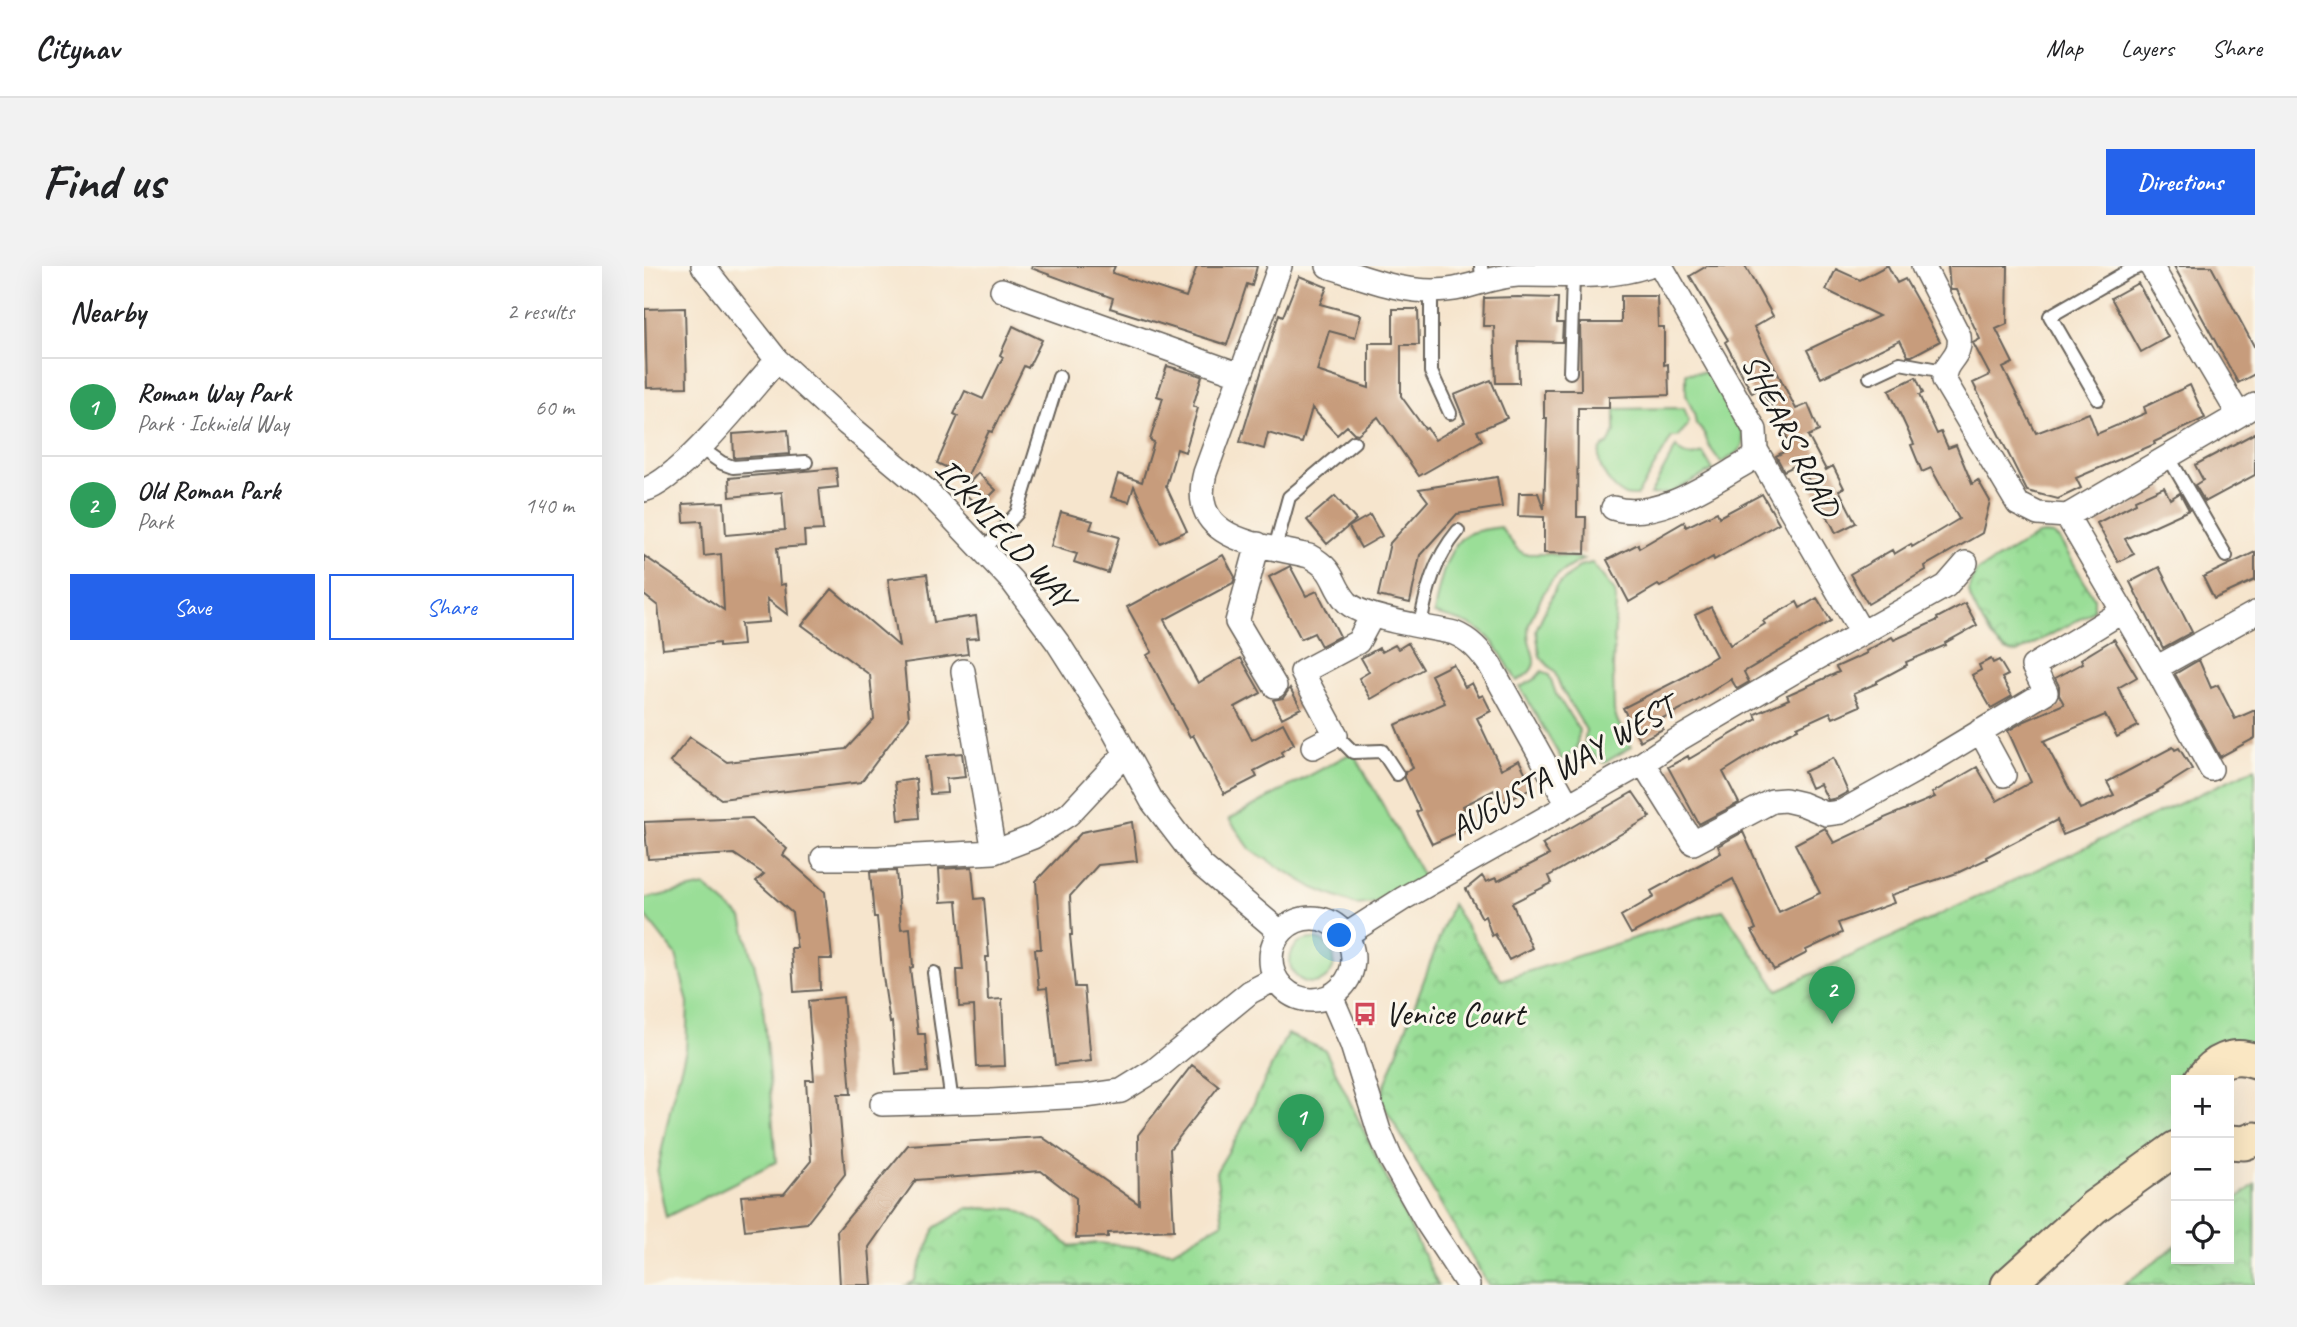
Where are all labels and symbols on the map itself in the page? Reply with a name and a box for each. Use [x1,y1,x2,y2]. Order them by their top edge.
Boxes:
street label: SHEARS ROAD [1732,347,1851,526]
street label: ICKNIELD WAY [926,449,1088,622]
street label: AUGUSTA WAY WEST [1442,683,1689,849]
your location [1322,918,1356,952]
pin: 2 [1809,966,1855,1024]
place label: Venice Court [1385,993,1528,1035]
bus stop icon: Venice Court [1351,1000,1379,1028]
pin: 1 [1278,1094,1324,1152]

